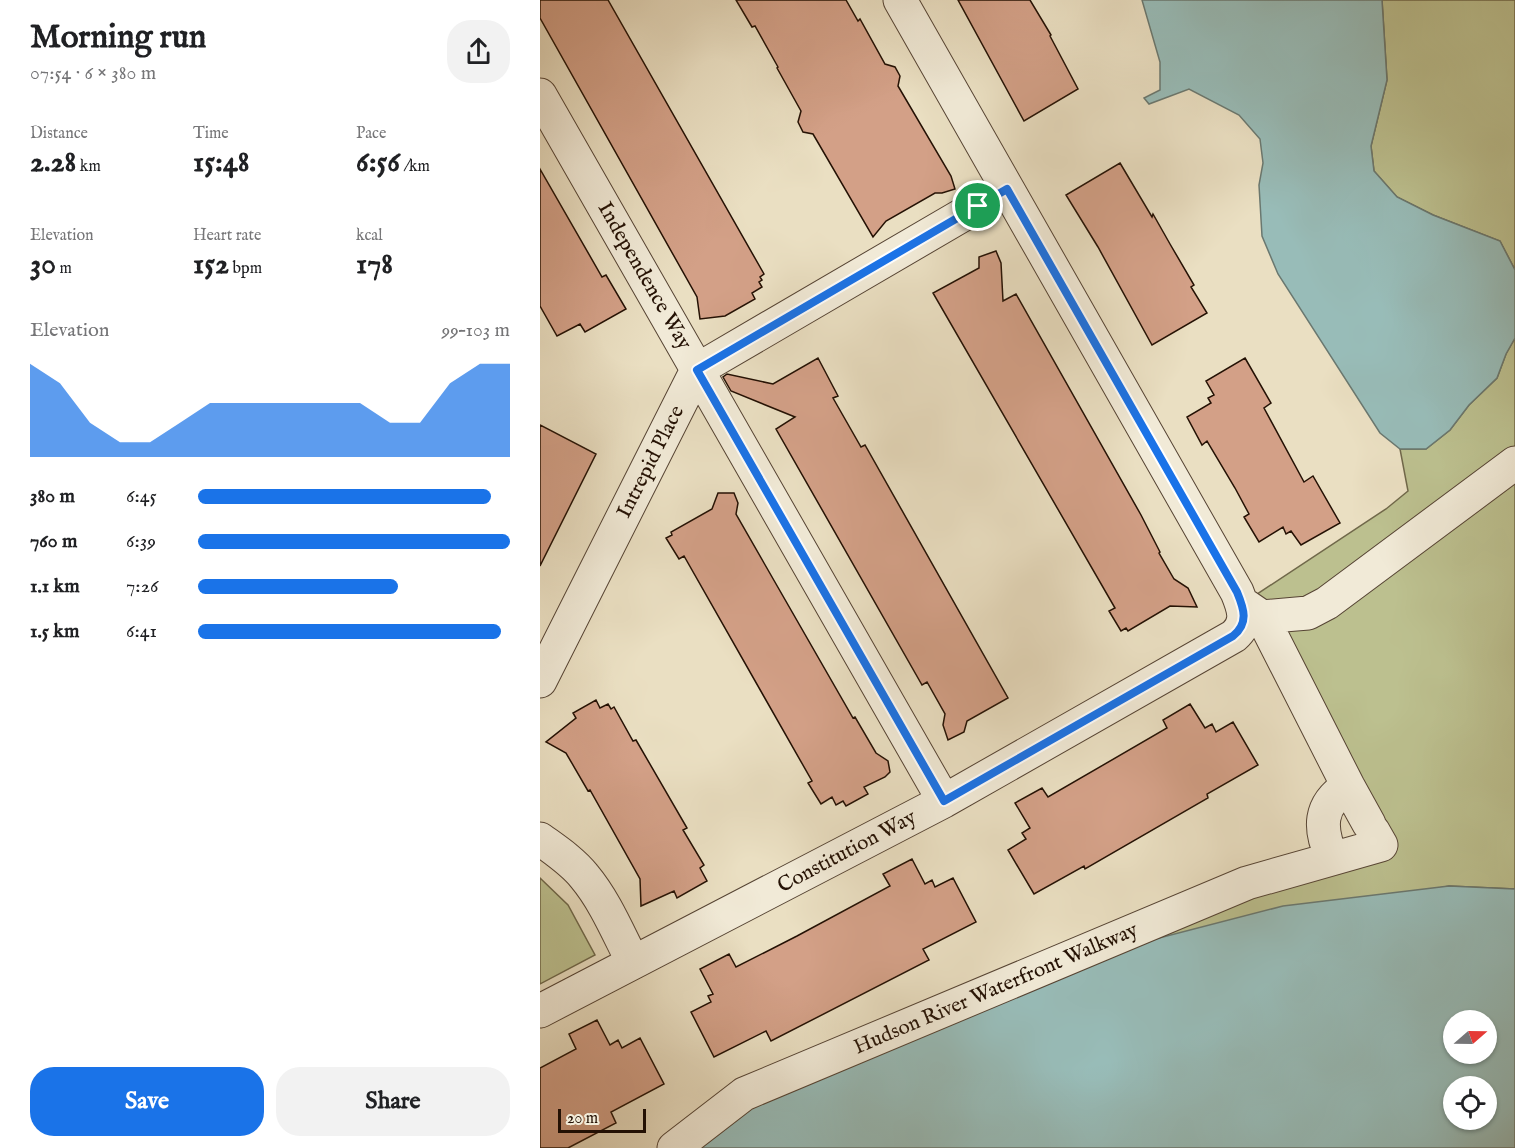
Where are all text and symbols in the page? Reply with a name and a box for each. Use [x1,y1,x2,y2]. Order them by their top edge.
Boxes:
text: Morning run [30,17,206,59]
button: share [447,20,510,83]
text: 07:54 · 6 × 380 m [30,61,156,86]
text: Distance [30,124,88,144]
text: Time [193,124,229,144]
text: Pace [356,124,386,144]
text: 2.28 [30,144,76,182]
text: 15:48 [193,144,249,182]
text: 6:56 [356,144,400,182]
text: km [76,157,101,177]
text: /km [400,157,430,177]
pin [952,180,1003,231]
icon: arrive [961,189,994,222]
street label: Independence Way [591,197,698,355]
text: Elevation [30,226,93,246]
text: Heart rate [193,226,261,246]
text: kcal [356,226,383,246]
text: 30 [30,246,56,284]
text: 152 [193,246,229,284]
text: 178 [356,246,393,284]
text: m [56,259,72,279]
text: bpm [229,259,262,279]
text: Elevation [30,318,109,343]
text: 99–103 m [441,318,510,343]
street label: Intrepid Place [611,401,691,523]
text: 380 m [30,484,75,509]
text: 6:45 [126,484,157,509]
text: 760 m [30,529,77,554]
text: 6:39 [126,529,156,554]
text: 1.1 km [30,574,80,599]
text: 7:26 [126,574,158,599]
text: 1.5 km [30,619,80,644]
text: 6:41 [126,619,157,644]
street label: Constitution Way [773,804,922,900]
street label: Hudson River Waterfront Walkway [850,916,1143,1061]
north arrow [1443,1010,1497,1064]
map controls [1443,1010,1497,1130]
button: Save [30,1067,264,1136]
button: Share [276,1067,510,1136]
button: locate [1443,1076,1497,1130]
scale bar [558,1106,646,1134]
text: 20 m [567,1109,598,1129]

